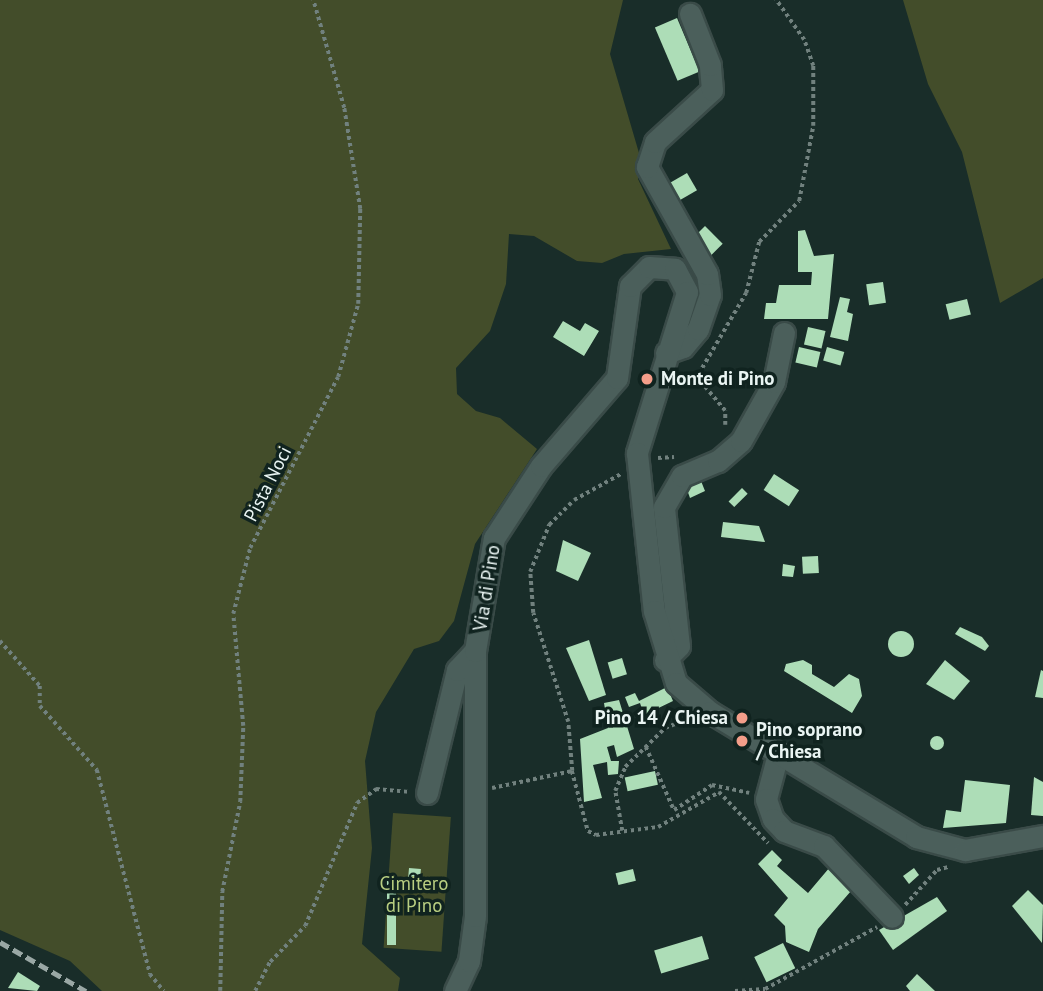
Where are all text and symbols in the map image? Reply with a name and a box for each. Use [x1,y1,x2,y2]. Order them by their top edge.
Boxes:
place label: Monte di Pino [661,368,774,390]
marker: Monte di Pino [639,371,655,387]
street label: Pista Noci [239,443,297,525]
street label: Via di Pino [469,543,505,633]
place label: Pino 14 / Chiesa [595,707,728,729]
marker: Pino 14 / Chiesa [734,710,750,726]
place label: Pino soprano / Chiesa [756,719,862,763]
marker: Pino soprano / Chiesa [734,733,750,749]
park label: Cimitero di Pino [380,873,448,917]

